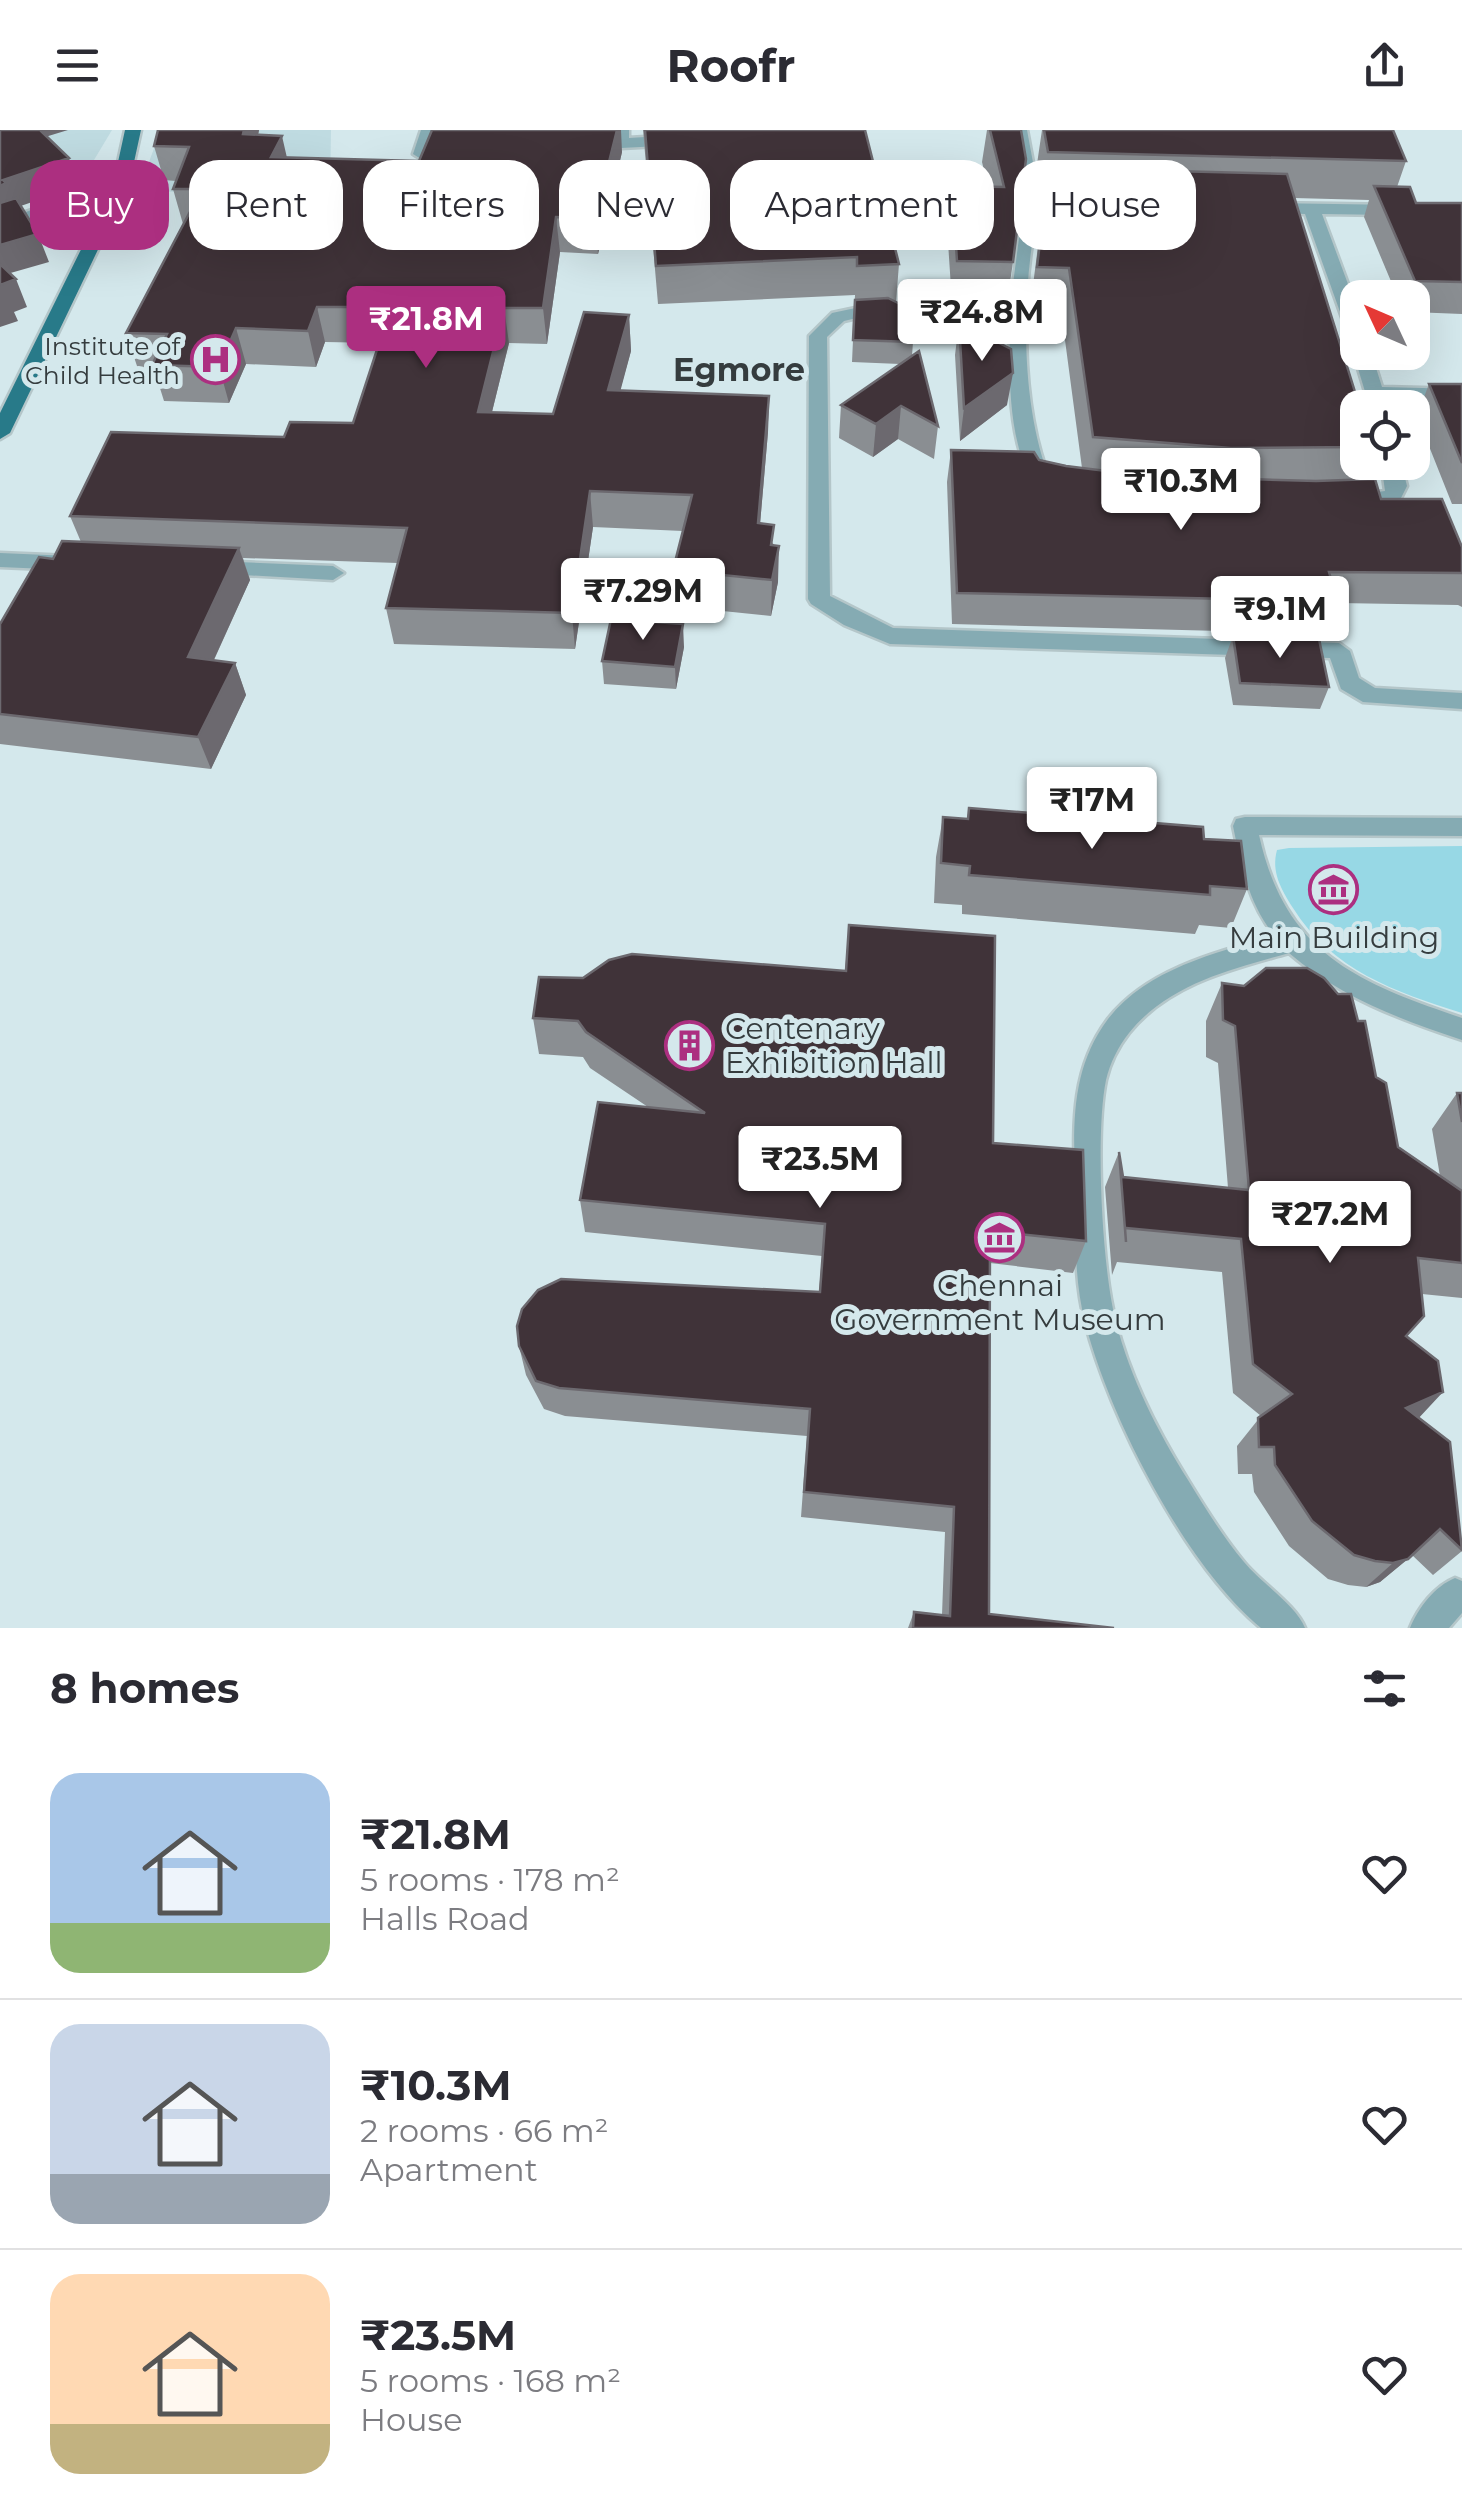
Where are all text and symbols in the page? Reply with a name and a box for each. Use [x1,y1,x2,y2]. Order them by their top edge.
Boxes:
icon: menu [50,38,105,93]
text: Roofr [667,38,795,93]
icon: share [1357,38,1412,93]
chip: Buy [30,160,169,250]
chip: Rent [189,160,343,250]
chip: Filters [363,160,539,250]
chip: New [559,160,710,250]
chip: Apartment [730,160,994,250]
chip: House [1014,160,1196,250]
pin: ₹24.8M [901,279,1063,364]
north arrow [1340,280,1430,370]
map controls [1340,280,1430,480]
pin: ₹21.8M [345,286,507,371]
text: ₹24.8M [920,292,1044,331]
text: ₹21.8M [369,299,483,338]
place label: Institute of Child Health [25,331,182,390]
hospital icon: Institute of Child Health [189,334,241,386]
district label: Egmore [673,350,805,389]
button: locate [1340,390,1430,480]
pin: ₹10.3M [1100,448,1262,533]
text: ₹10.3M [1123,461,1239,500]
pin: ₹7.29M [562,558,724,643]
text: ₹7.29M [583,571,703,610]
pin: ₹9.1M [1210,576,1350,661]
text: ₹9.1M [1233,589,1327,628]
pin: ₹17M [1033,767,1151,852]
text: ₹17M [1049,780,1135,819]
museum icon: Main Building [1308,863,1360,915]
place label: Main Building [1229,919,1439,956]
place label: Centenary Exhibition Hall [725,1010,943,1081]
building icon: Centenary Exhibition Hall [664,1020,716,1072]
pin: ₹23.5M [739,1126,901,1211]
text: ₹23.5M [761,1139,879,1178]
pin: ₹27.2M [1249,1181,1411,1266]
text: ₹27.2M [1271,1194,1389,1233]
museum icon: Chennai Government Museum [974,1211,1026,1263]
place label: Chennai Government Museum [834,1267,1166,1338]
icon: filters [1357,1661,1412,1716]
text: 8 homes [50,1662,239,1714]
text: ₹21.8M [360,1808,511,1860]
icon: home [130,1813,250,1933]
icon: heart [1357,1846,1412,1901]
text: 5 rooms · 178 m² [360,1860,620,1899]
text: Halls Road [360,1899,530,1938]
text: ₹10.3M [360,2059,512,2111]
icon: home [130,2064,250,2184]
icon: heart [1357,2097,1412,2152]
text: 2 rooms · 66 m² [360,2111,609,2150]
text: Apartment [360,2150,538,2189]
text: ₹23.5M [360,2309,516,2361]
icon: home [130,2314,250,2434]
icon: heart [1357,2347,1412,2402]
text: 5 rooms · 168 m² [360,2361,621,2400]
text: House [360,2400,463,2439]

